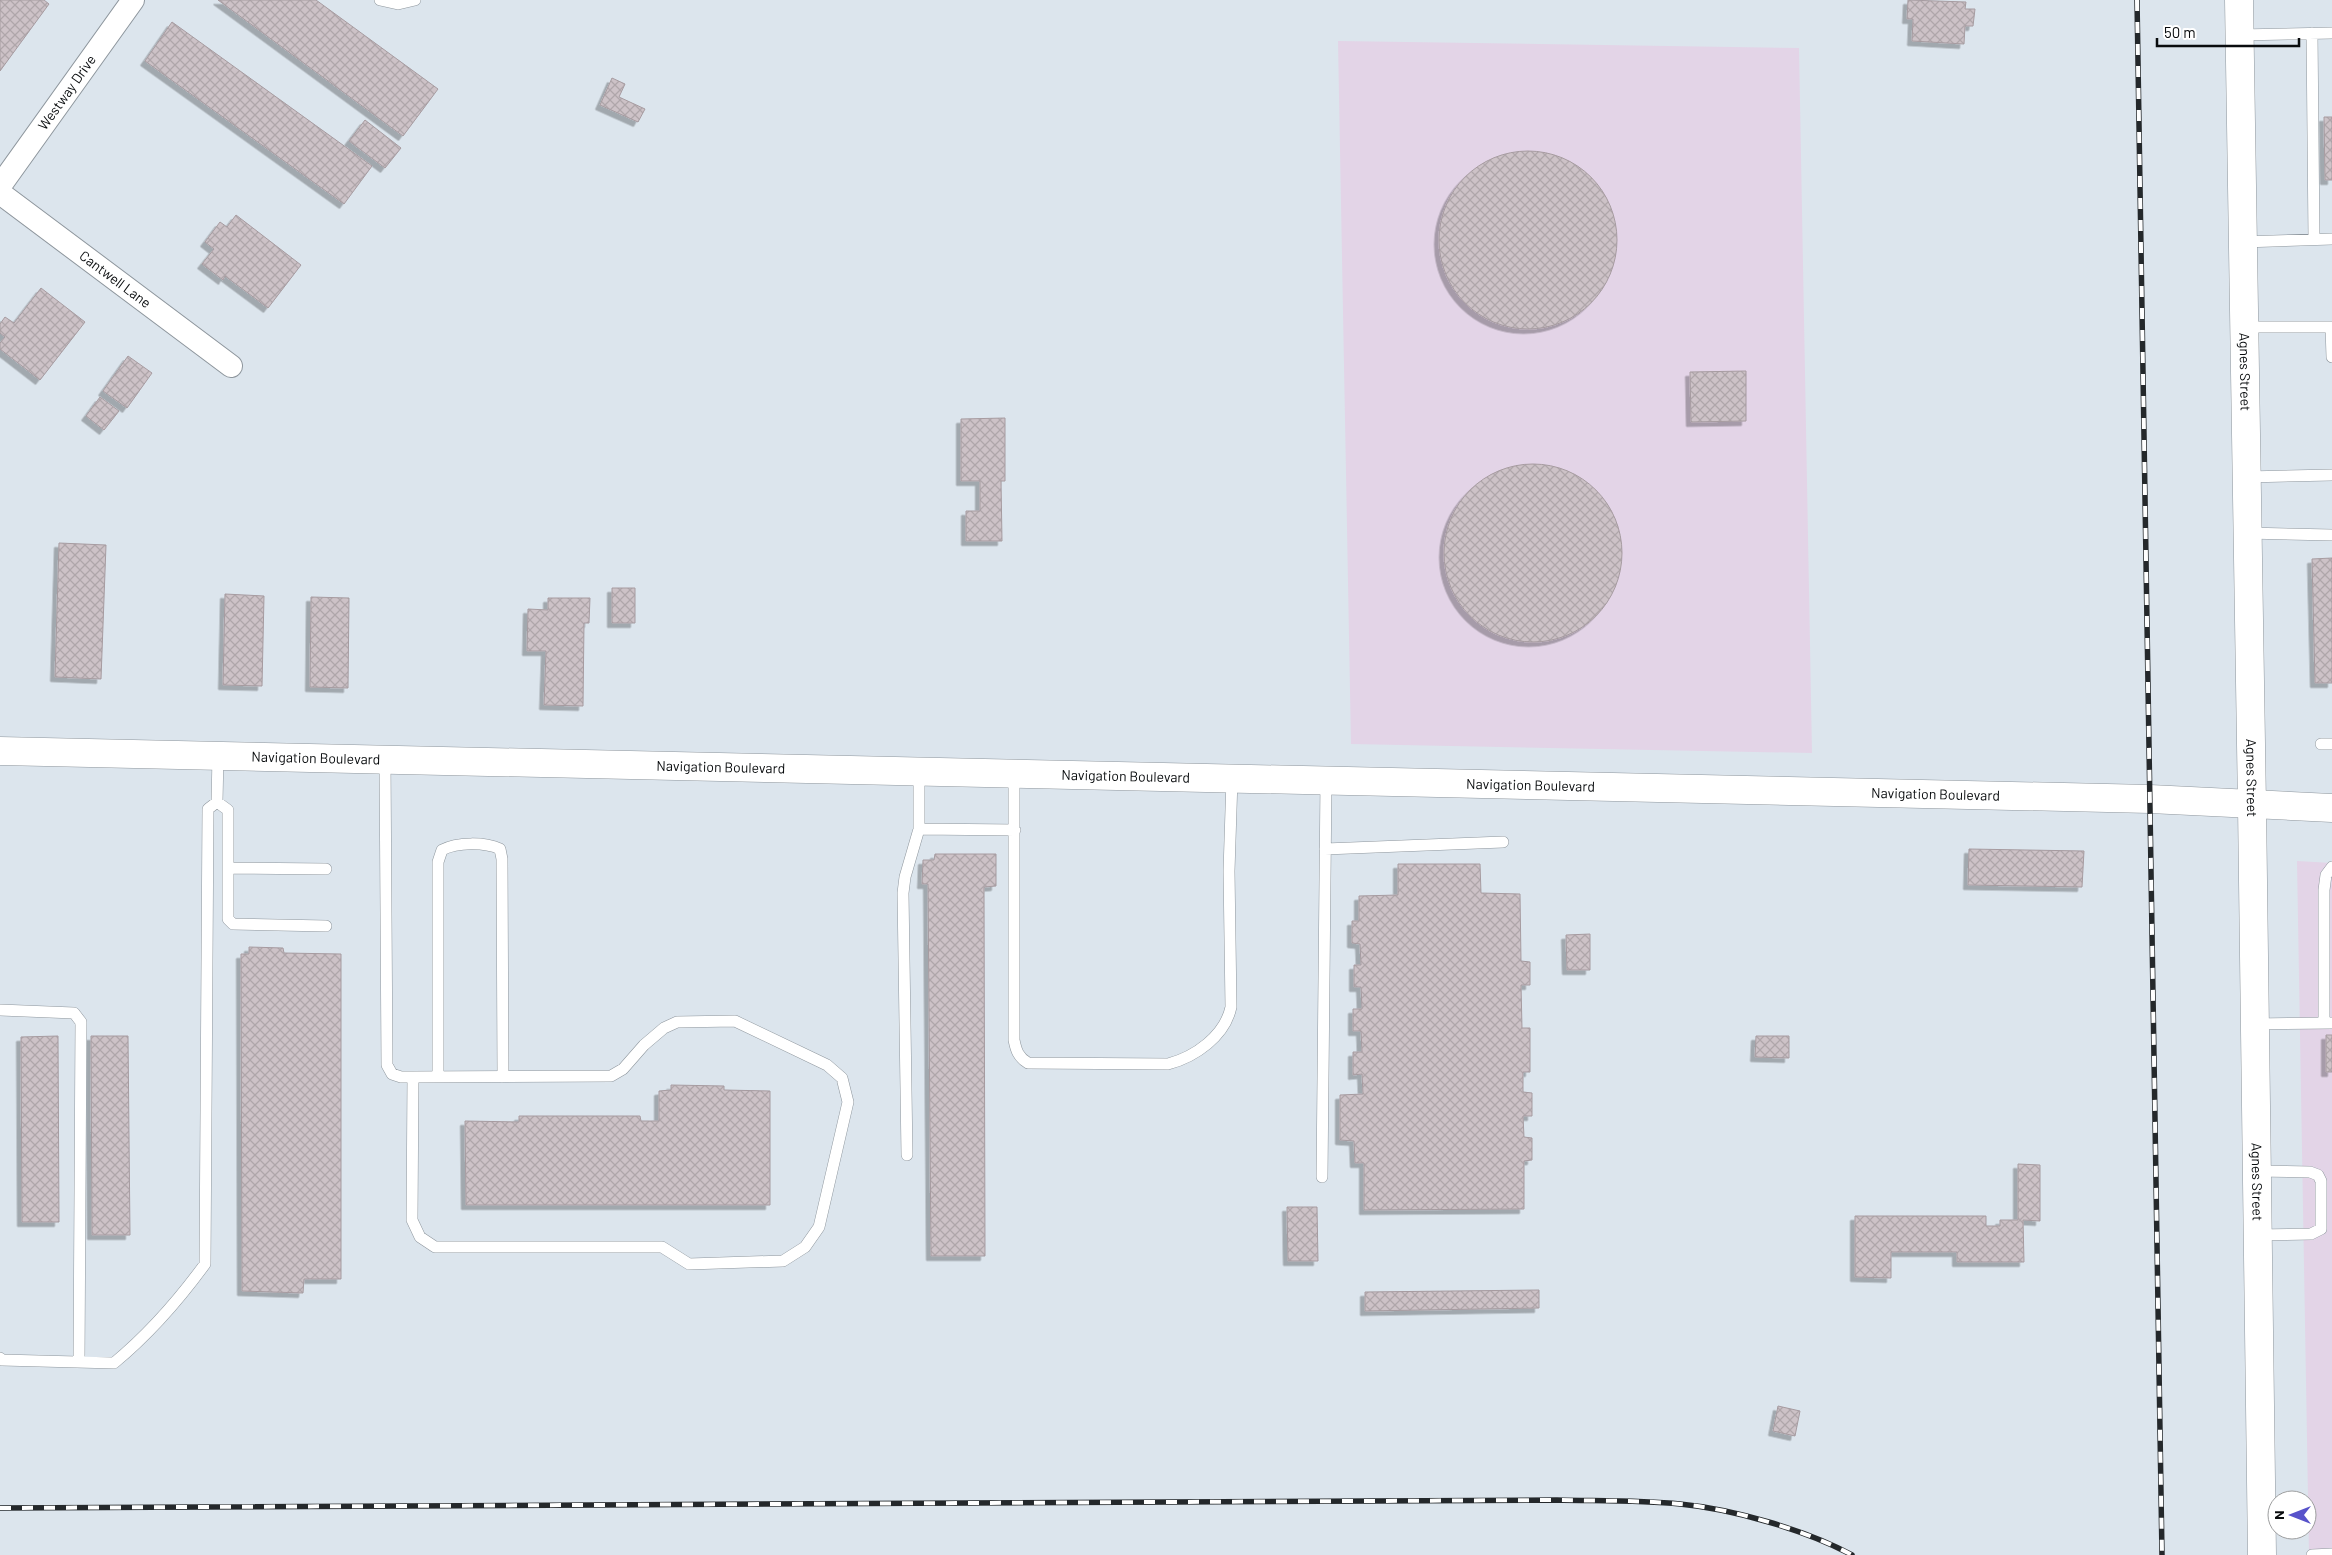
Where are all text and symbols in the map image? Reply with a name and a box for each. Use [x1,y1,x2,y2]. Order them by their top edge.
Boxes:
scale bar [2157,15,2300,47]
text: 50 m [2164,23,2196,41]
street label: Westway Drive [34,51,99,133]
street label: Cantwell Lane [77,247,155,311]
street label: Agnes Street [2236,333,2255,411]
street label: Agnes Street [2243,739,2261,817]
street label: Navigation Boulevard [251,748,381,767]
street label: Navigation Boulevard [656,757,785,777]
street label: Navigation Boulevard [1061,766,1190,786]
street label: Navigation Boulevard [1466,775,1595,795]
street label: Navigation Boulevard [1871,784,2000,804]
street label: Agnes Street [2248,1143,2267,1221]
north arrow [2267,1490,2317,1540]
text: N [2270,1510,2287,1520]

